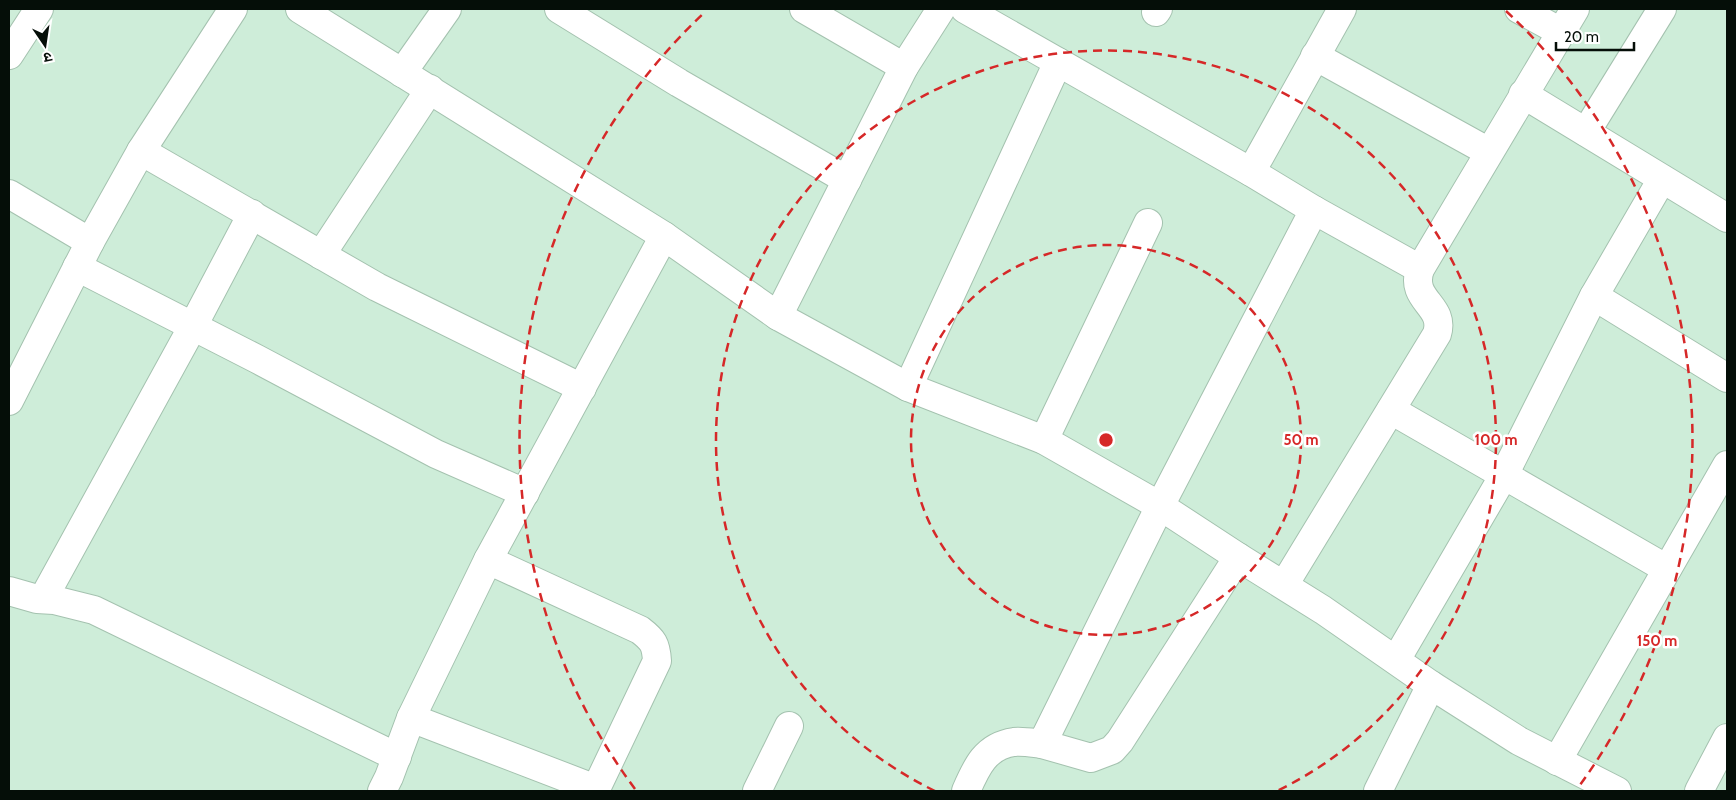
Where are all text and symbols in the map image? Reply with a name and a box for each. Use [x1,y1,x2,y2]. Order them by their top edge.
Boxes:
north arrow [20,20,70,70]
scale bar [1556,20,1634,52]
text: 20 m [1564,28,1599,46]
text: उ [41,48,54,68]
centre of rings [1097,431,1115,449]
text: 50 m [1283,431,1319,449]
text: 100 m [1474,431,1518,449]
text: 150 m [1637,632,1677,650]

